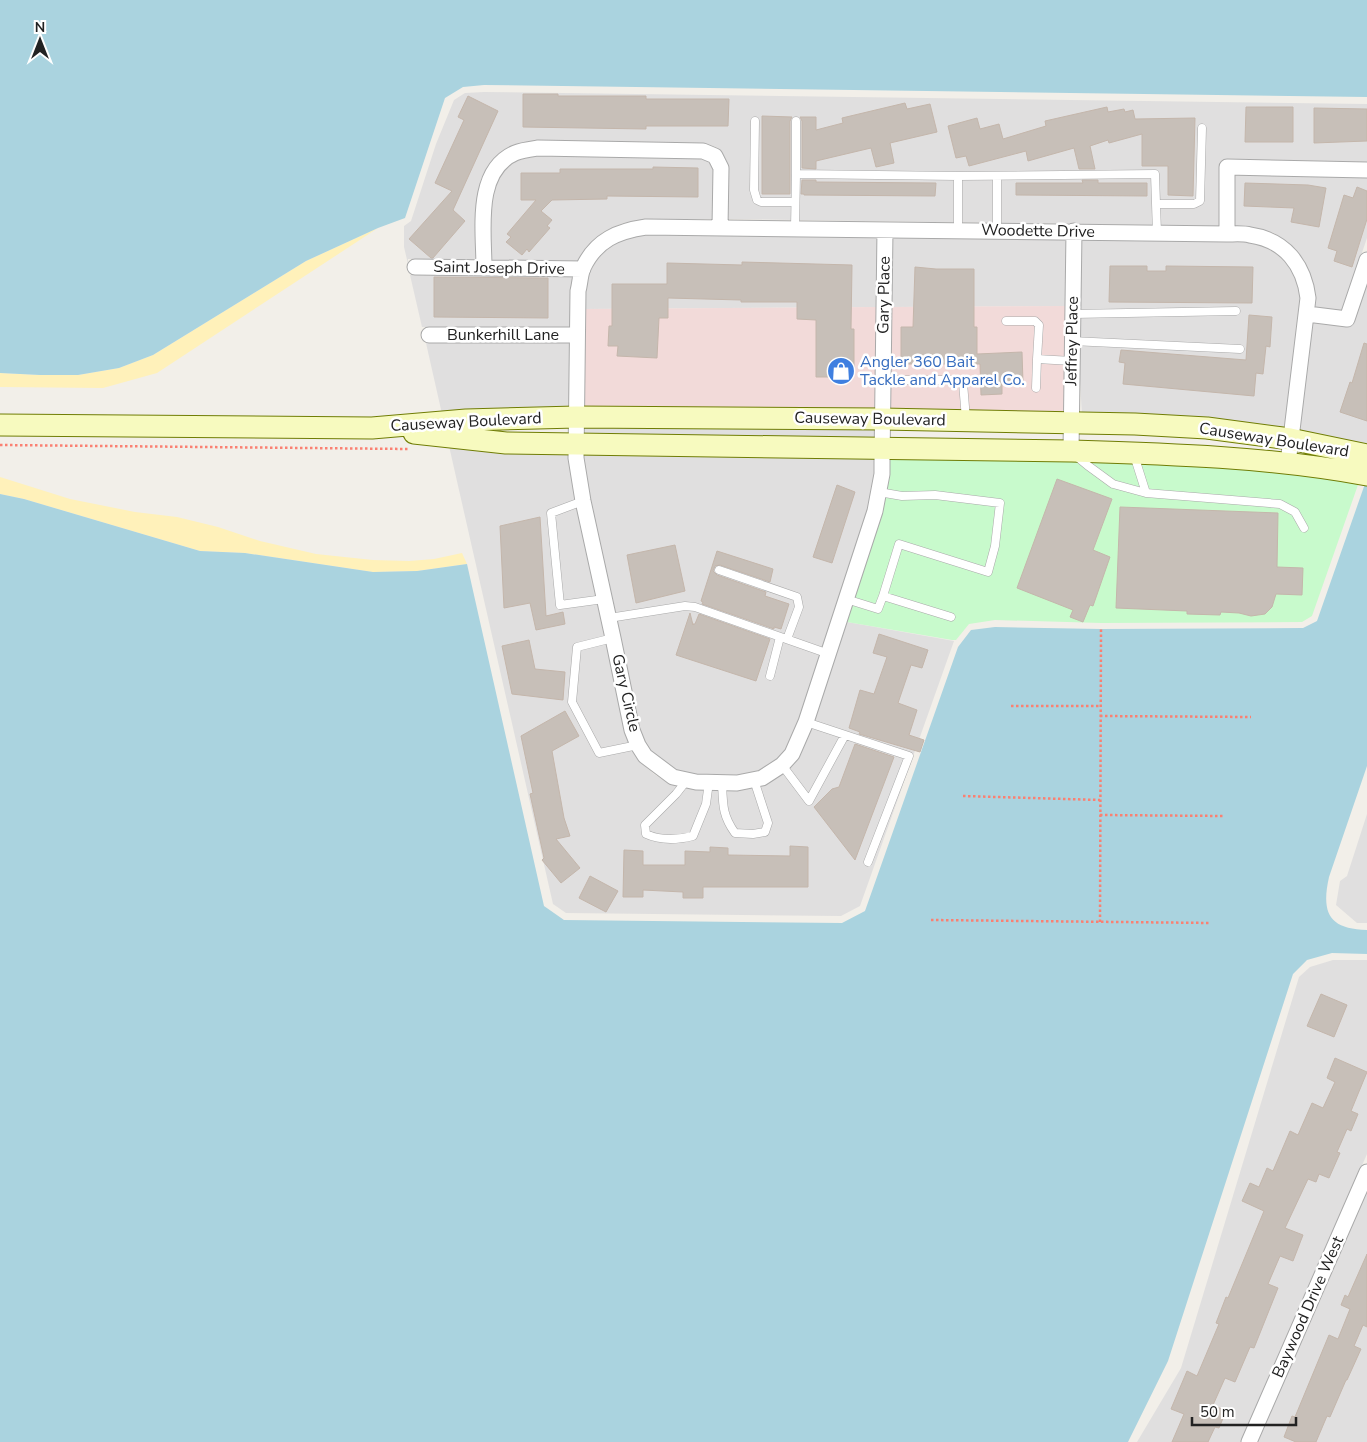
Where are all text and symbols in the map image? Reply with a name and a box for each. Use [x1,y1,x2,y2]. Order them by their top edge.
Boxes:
north arrow [15,15,65,65]
text: N [35,18,45,37]
street label: Woodette Drive [981,219,1095,243]
street label: Saint Joseph Drive [433,256,565,280]
street label: Gary Place [872,256,896,334]
street label: Jeffrey Place [1060,296,1084,387]
street label: Bunkerhill Lane [447,324,559,346]
place label: Angler 360 Bait Tackle and Apparel Co. [860,351,1025,391]
shop icon: Angler 360 Bait Tackle and Apparel Co. [826,356,856,386]
street label: Causeway Boulevard [390,407,542,437]
street label: Causeway Boulevard [794,407,946,431]
street label: Causeway Boulevard [1198,417,1350,463]
street label: Gary Circle [606,652,646,734]
street label: Baywood Drive West [1267,1232,1349,1381]
scale bar [1192,1394,1296,1426]
text: 50 m [1200,1402,1235,1422]

